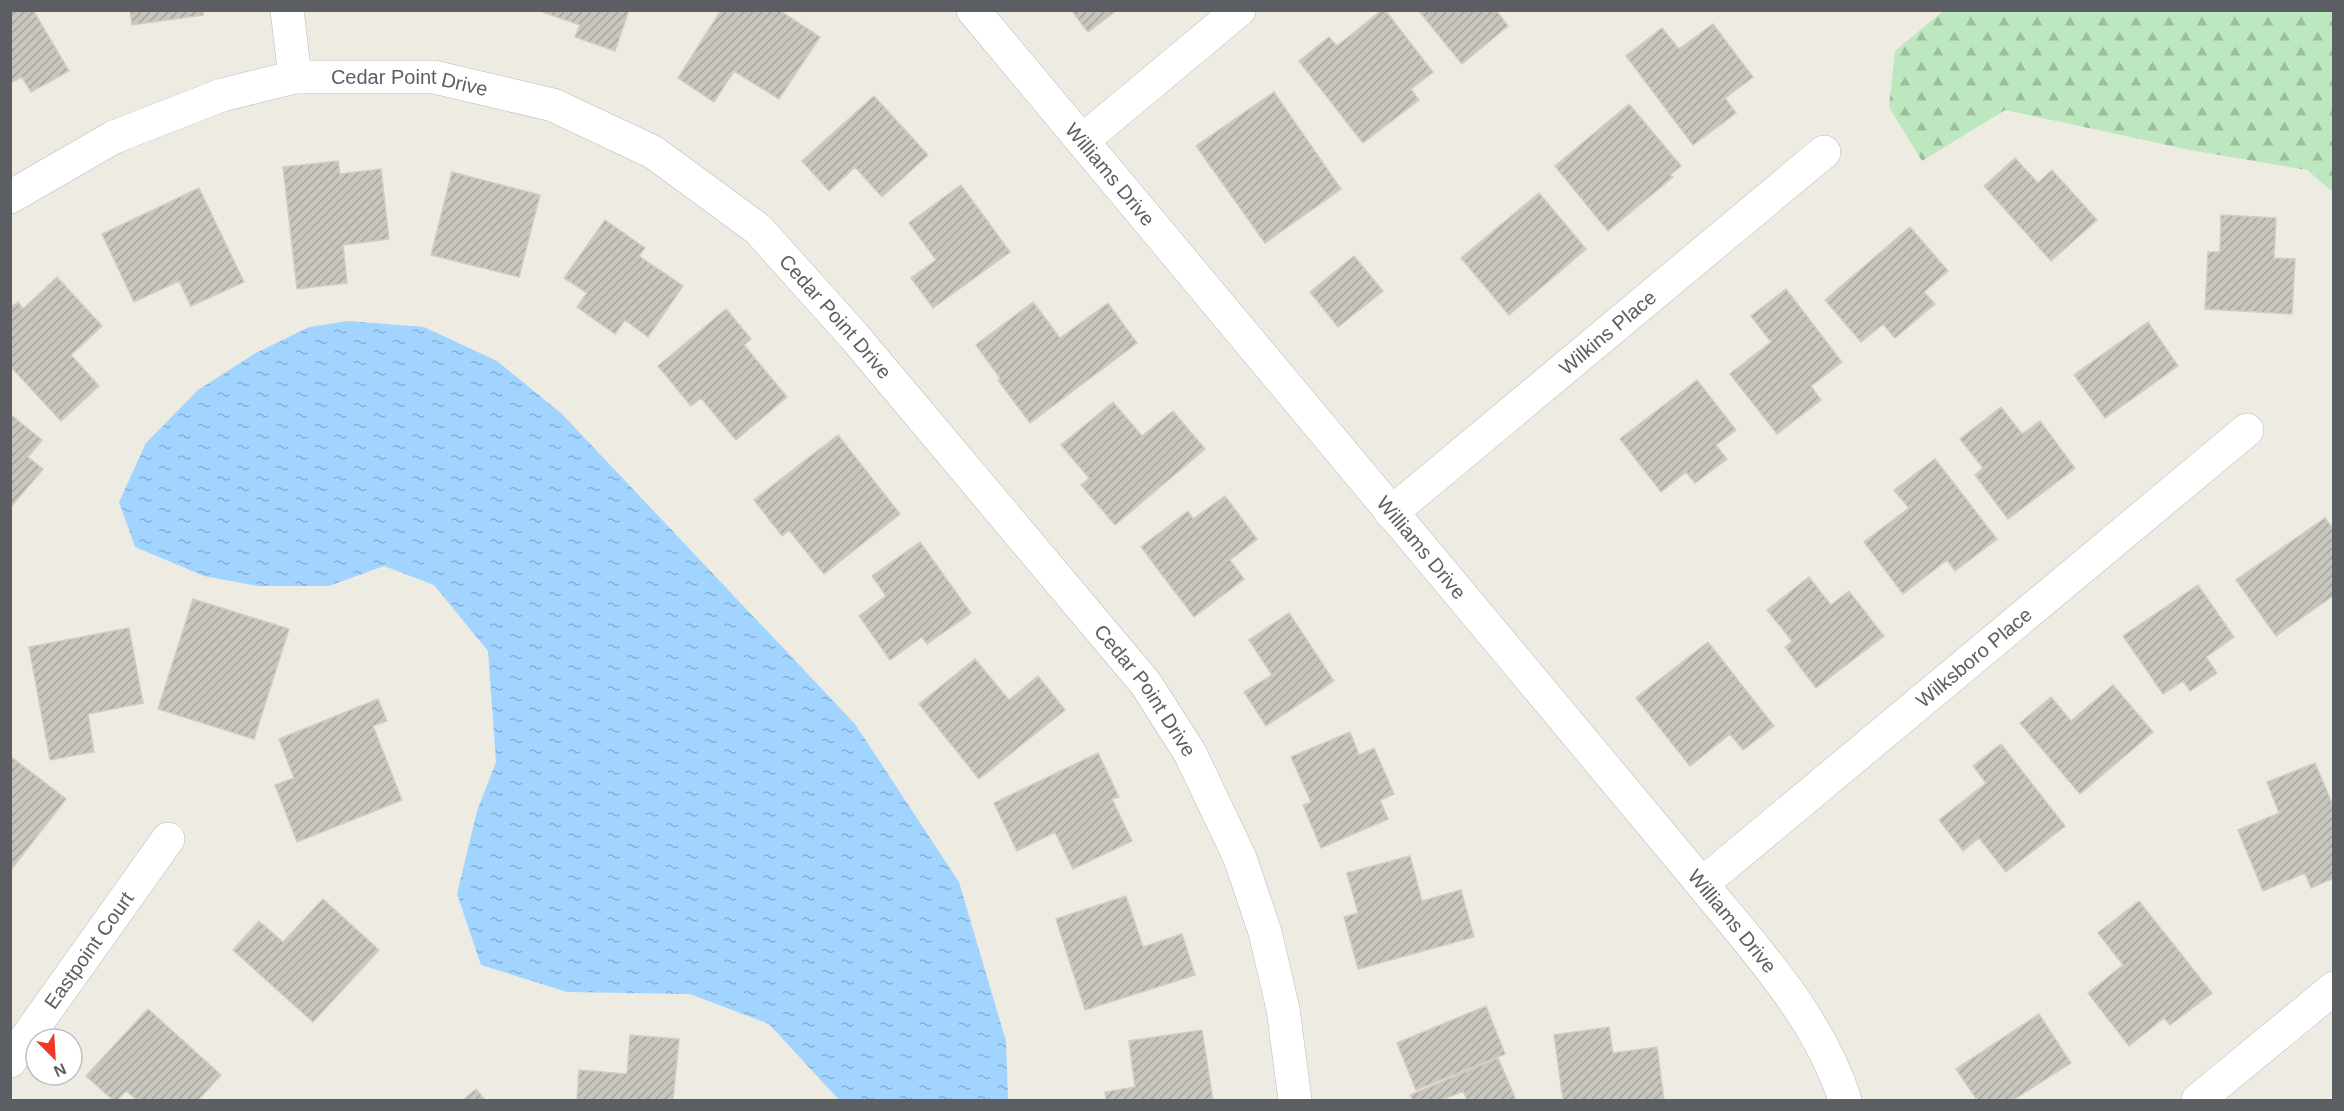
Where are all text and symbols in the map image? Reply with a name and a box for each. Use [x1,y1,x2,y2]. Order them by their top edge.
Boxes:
street label: Cedar Point Drive [331,66,490,100]
street label: Williams Drive [1061,119,1159,230]
street label: Cedar Point Drive [775,250,896,383]
street label: Wilkins Place [1555,286,1660,379]
street label: Williams Drive [1372,492,1470,603]
street label: Wilksboro Place [1912,603,2036,712]
street label: Cedar Point Drive [1090,620,1200,761]
street label: Williams Drive [1684,865,1781,977]
street label: Eastpoint Court [40,887,138,1013]
north arrow [24,1027,84,1087]
text: N [51,1060,69,1080]

